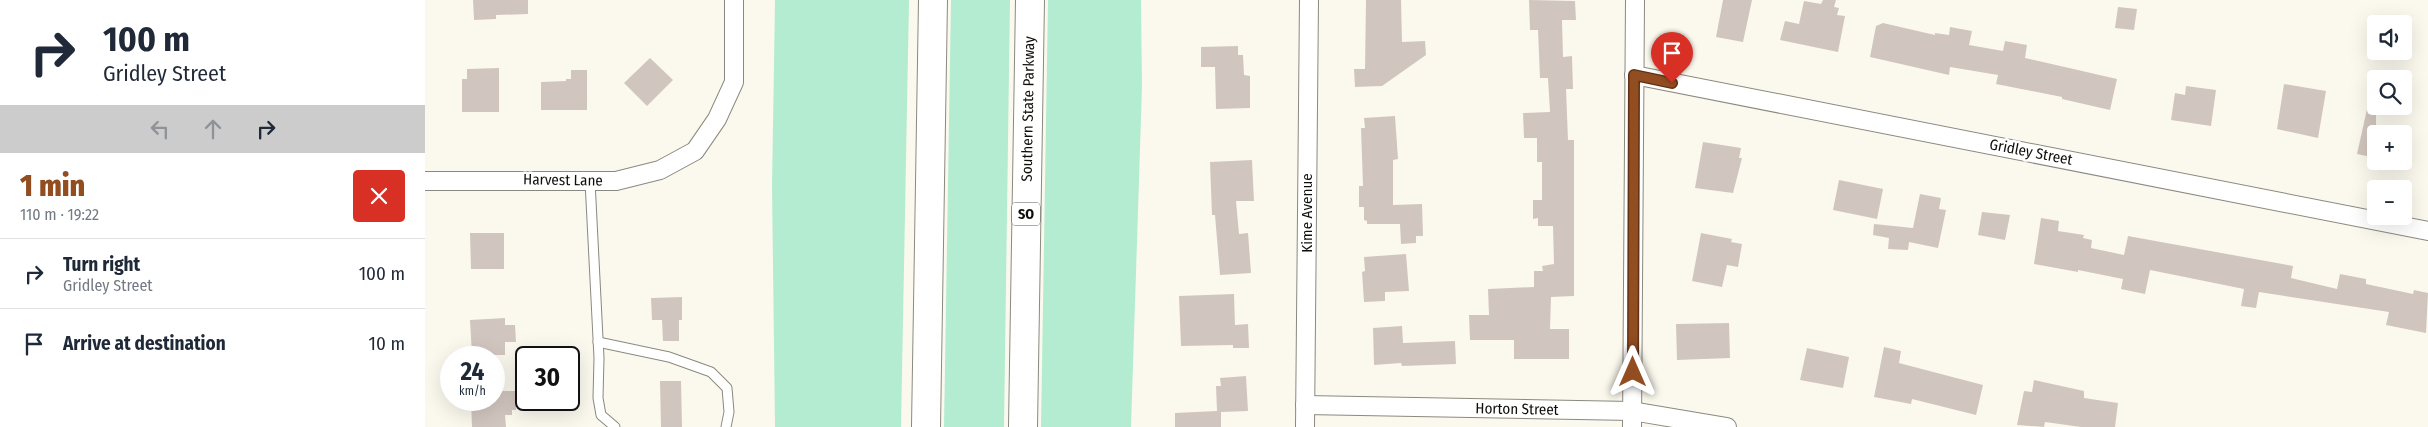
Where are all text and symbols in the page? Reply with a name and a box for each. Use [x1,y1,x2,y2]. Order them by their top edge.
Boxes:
map controls [2367,15,2412,225]
button: sound [2367,15,2412,60]
text: 100 m [103,18,190,60]
icon: right [20,20,85,85]
pin [1651,32,1693,83]
street label: Southern State Parkway [1018,36,1038,182]
icon: arrive [1658,39,1686,67]
text: Gridley Street [103,60,226,87]
button: search [2367,70,2412,115]
icon: left [146,115,174,143]
icon: ahead [199,115,227,143]
icon: right [252,115,280,143]
button: + [2367,125,2412,170]
street label: Gridley Street [1988,135,2074,169]
text: 1 min [20,168,85,204]
button: close [353,170,405,222]
street label: Harvest Lane [523,170,603,190]
street label: Kime Avenue [1298,173,1316,253]
button: − [2367,180,2412,225]
road number: SO [1012,202,1040,225]
text: 110 m · 19:22 [20,205,99,224]
text: Turn right [63,253,140,276]
icon: right [20,260,48,288]
text: 100 m [359,262,405,285]
text: Gridley Street [63,276,153,295]
icon: arrive [20,330,48,358]
text: Arrive at destination [63,332,226,355]
text: 10 m [369,332,405,355]
position arrow [1606,345,1658,397]
speed limit sign: 30 [515,346,580,411]
text: 24 [461,357,484,387]
text: km/h [459,384,486,398]
street label: Horton Street [1475,399,1559,419]

